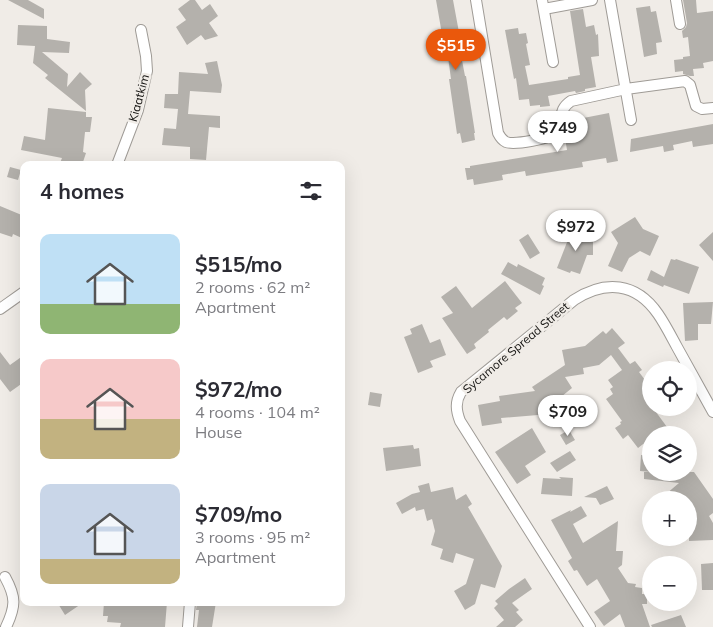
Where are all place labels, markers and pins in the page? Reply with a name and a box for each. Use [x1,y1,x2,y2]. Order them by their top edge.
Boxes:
pin: $515 [426,28,486,71]
pin: $749 [528,110,588,153]
pin: $972 [546,210,606,252]
pin: $709 [538,394,598,437]

